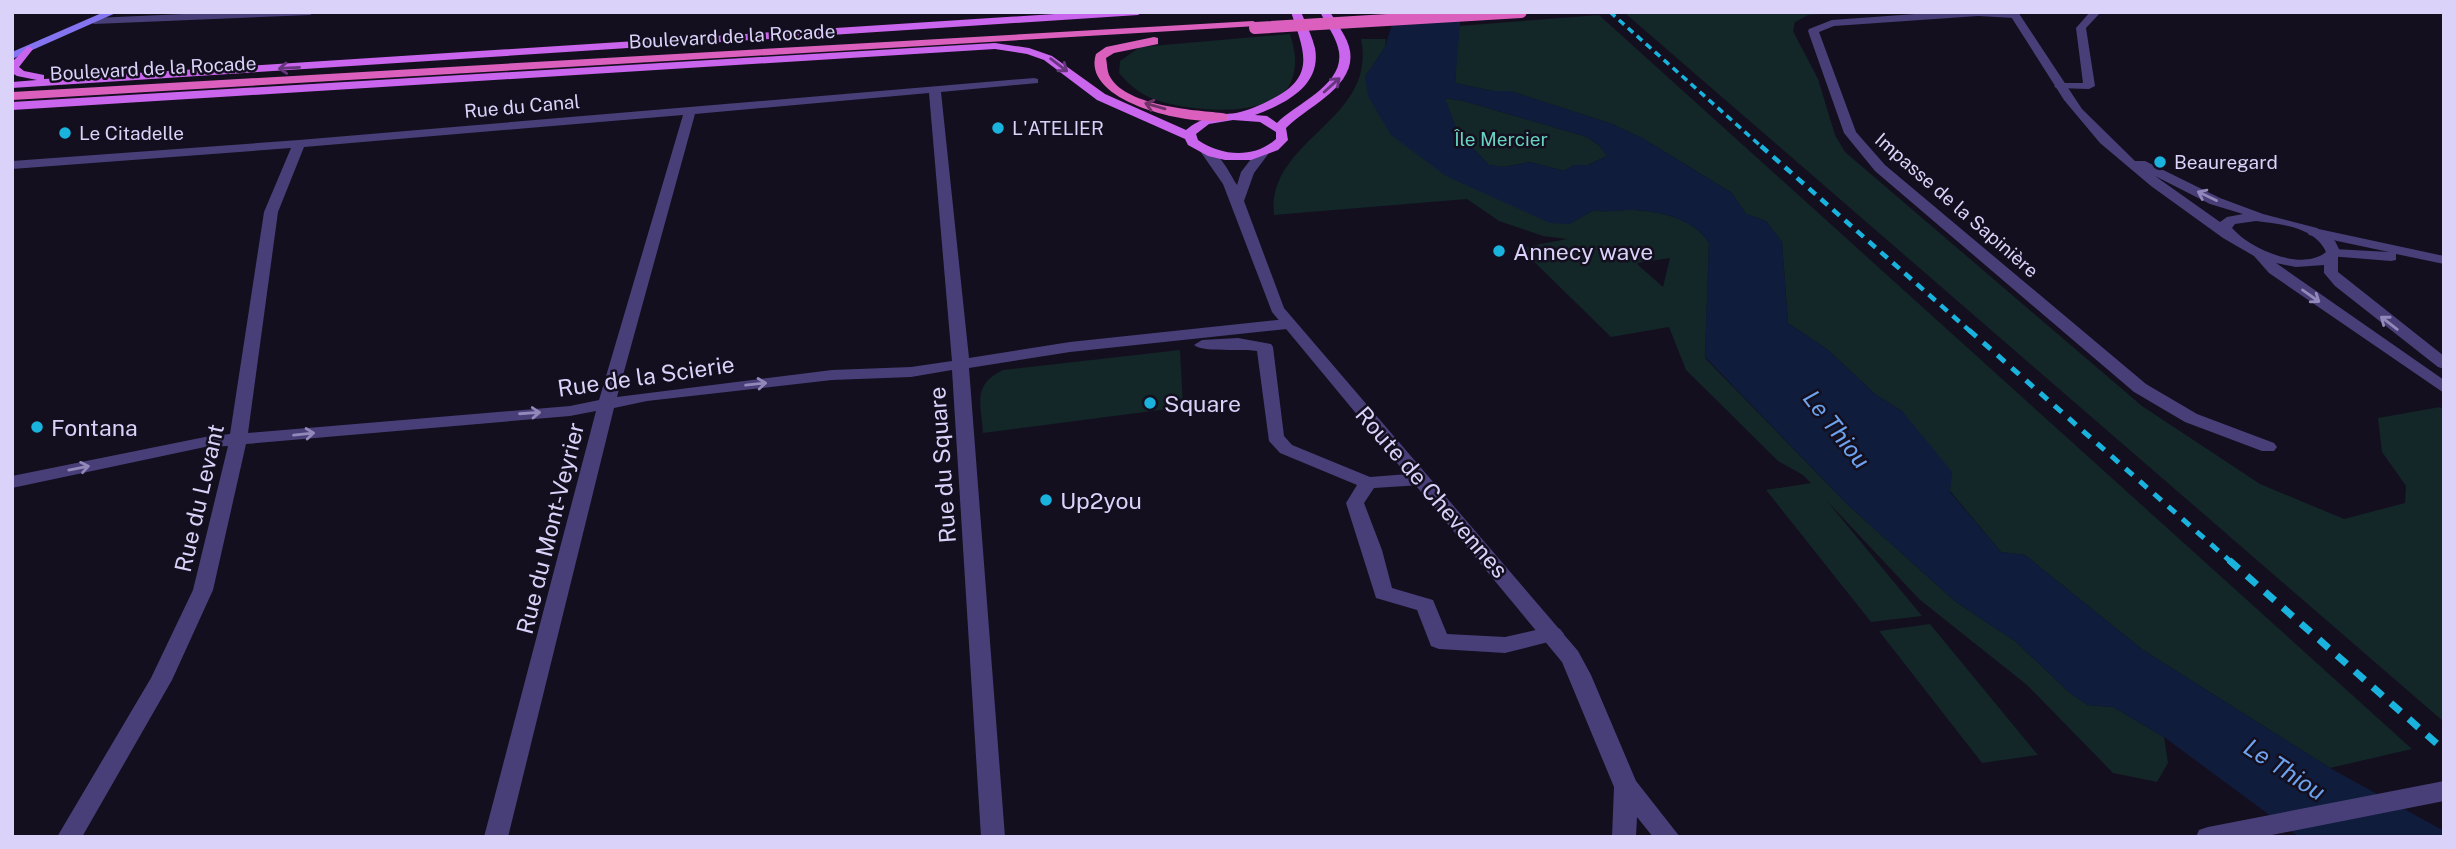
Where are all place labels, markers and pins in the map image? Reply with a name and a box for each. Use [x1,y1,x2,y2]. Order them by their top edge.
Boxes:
place label: L'ATELIER [1012,117,1104,139]
marker: L'ATELIER [990,120,1006,136]
place label: Le Citadelle [79,122,184,144]
marker: Le Citadelle [57,125,73,141]
place label: Beauregard [2174,151,2278,173]
marker: Beauregard [2152,154,2168,170]
place label: Annecy wave [1513,238,1653,265]
marker: Annecy wave [1491,243,1507,259]
place label: Square [1164,390,1241,417]
marker: Square [1142,395,1158,411]
place label: Fontana [51,414,138,441]
marker: Fontana [29,419,45,435]
place label: Up2you [1060,487,1142,514]
marker: Up2you [1038,492,1054,508]

